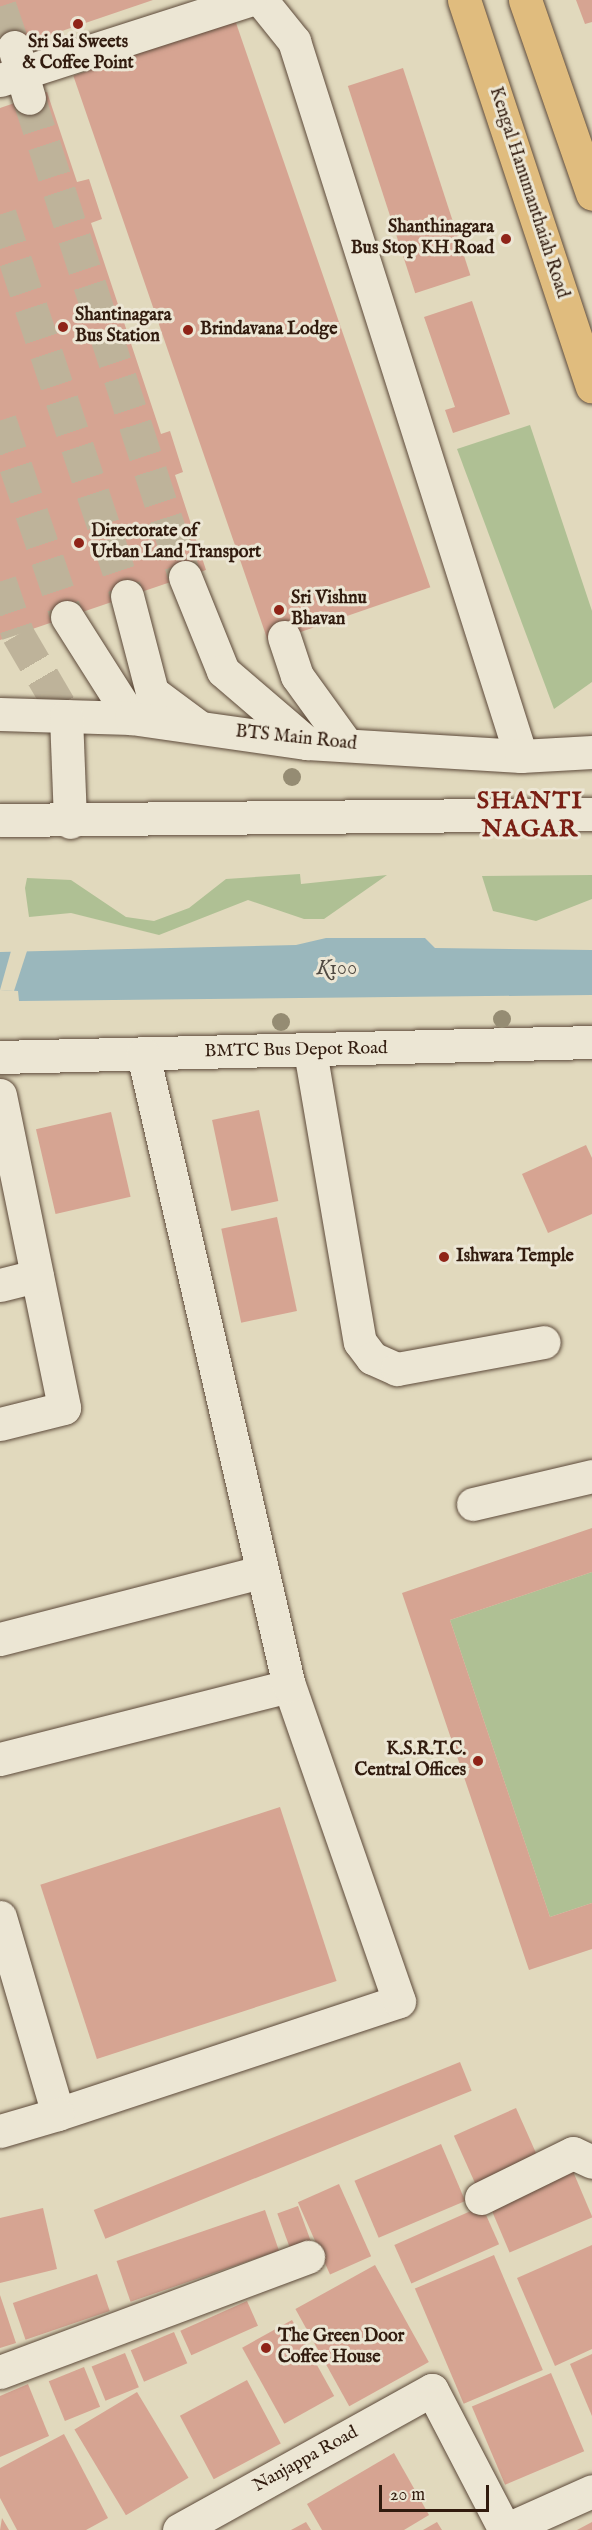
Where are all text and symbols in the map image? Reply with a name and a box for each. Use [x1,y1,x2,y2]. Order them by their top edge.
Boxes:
marker: Sri Sai Sweets & Coffee Point [71,17,85,31]
place label: Sri Sai Sweets & Coffee Point [22,33,134,76]
street label: Kengal Hanumanthaiah Road [484,85,572,301]
place label: Shanthinagara Bus Stop KH Road [351,218,494,260]
marker: Shanthinagara Bus Stop KH Road [499,232,513,246]
place label: Shantinagara Bus Station [75,306,171,348]
place label: Brindavana Lodge [200,319,337,341]
marker: Shantinagara Bus Station [56,320,70,334]
marker: Brindavana Lodge [181,323,195,337]
place label: Directorate of Urban Land Transport [91,522,261,564]
marker: Directorate of Urban Land Transport [72,536,86,550]
place label: Sri Vishnu Bhavan [291,589,367,632]
marker: Sri Vishnu Bhavan [272,603,286,617]
street label: BTS Main Road [234,722,358,756]
district label: SHANTI NAGAR [477,788,583,844]
water label: K100 [316,956,358,980]
street label: BMTC Bus Depot Road [204,1039,388,1063]
place label: Ishwara Temple [456,1246,574,1268]
marker: Ishwara Temple [437,1250,451,1264]
place label: K.S.R.T.C. Central Offices [355,1740,466,1782]
marker: K.S.R.T.C. Central Offices [471,1754,485,1768]
place label: The Green Door Coffee House [278,2327,404,2370]
marker: The Green Door Coffee House [259,2341,273,2355]
street label: Nanjappa Road [250,2422,362,2498]
scale bar [382,2473,492,2511]
text: 20 m [390,2484,425,2507]

